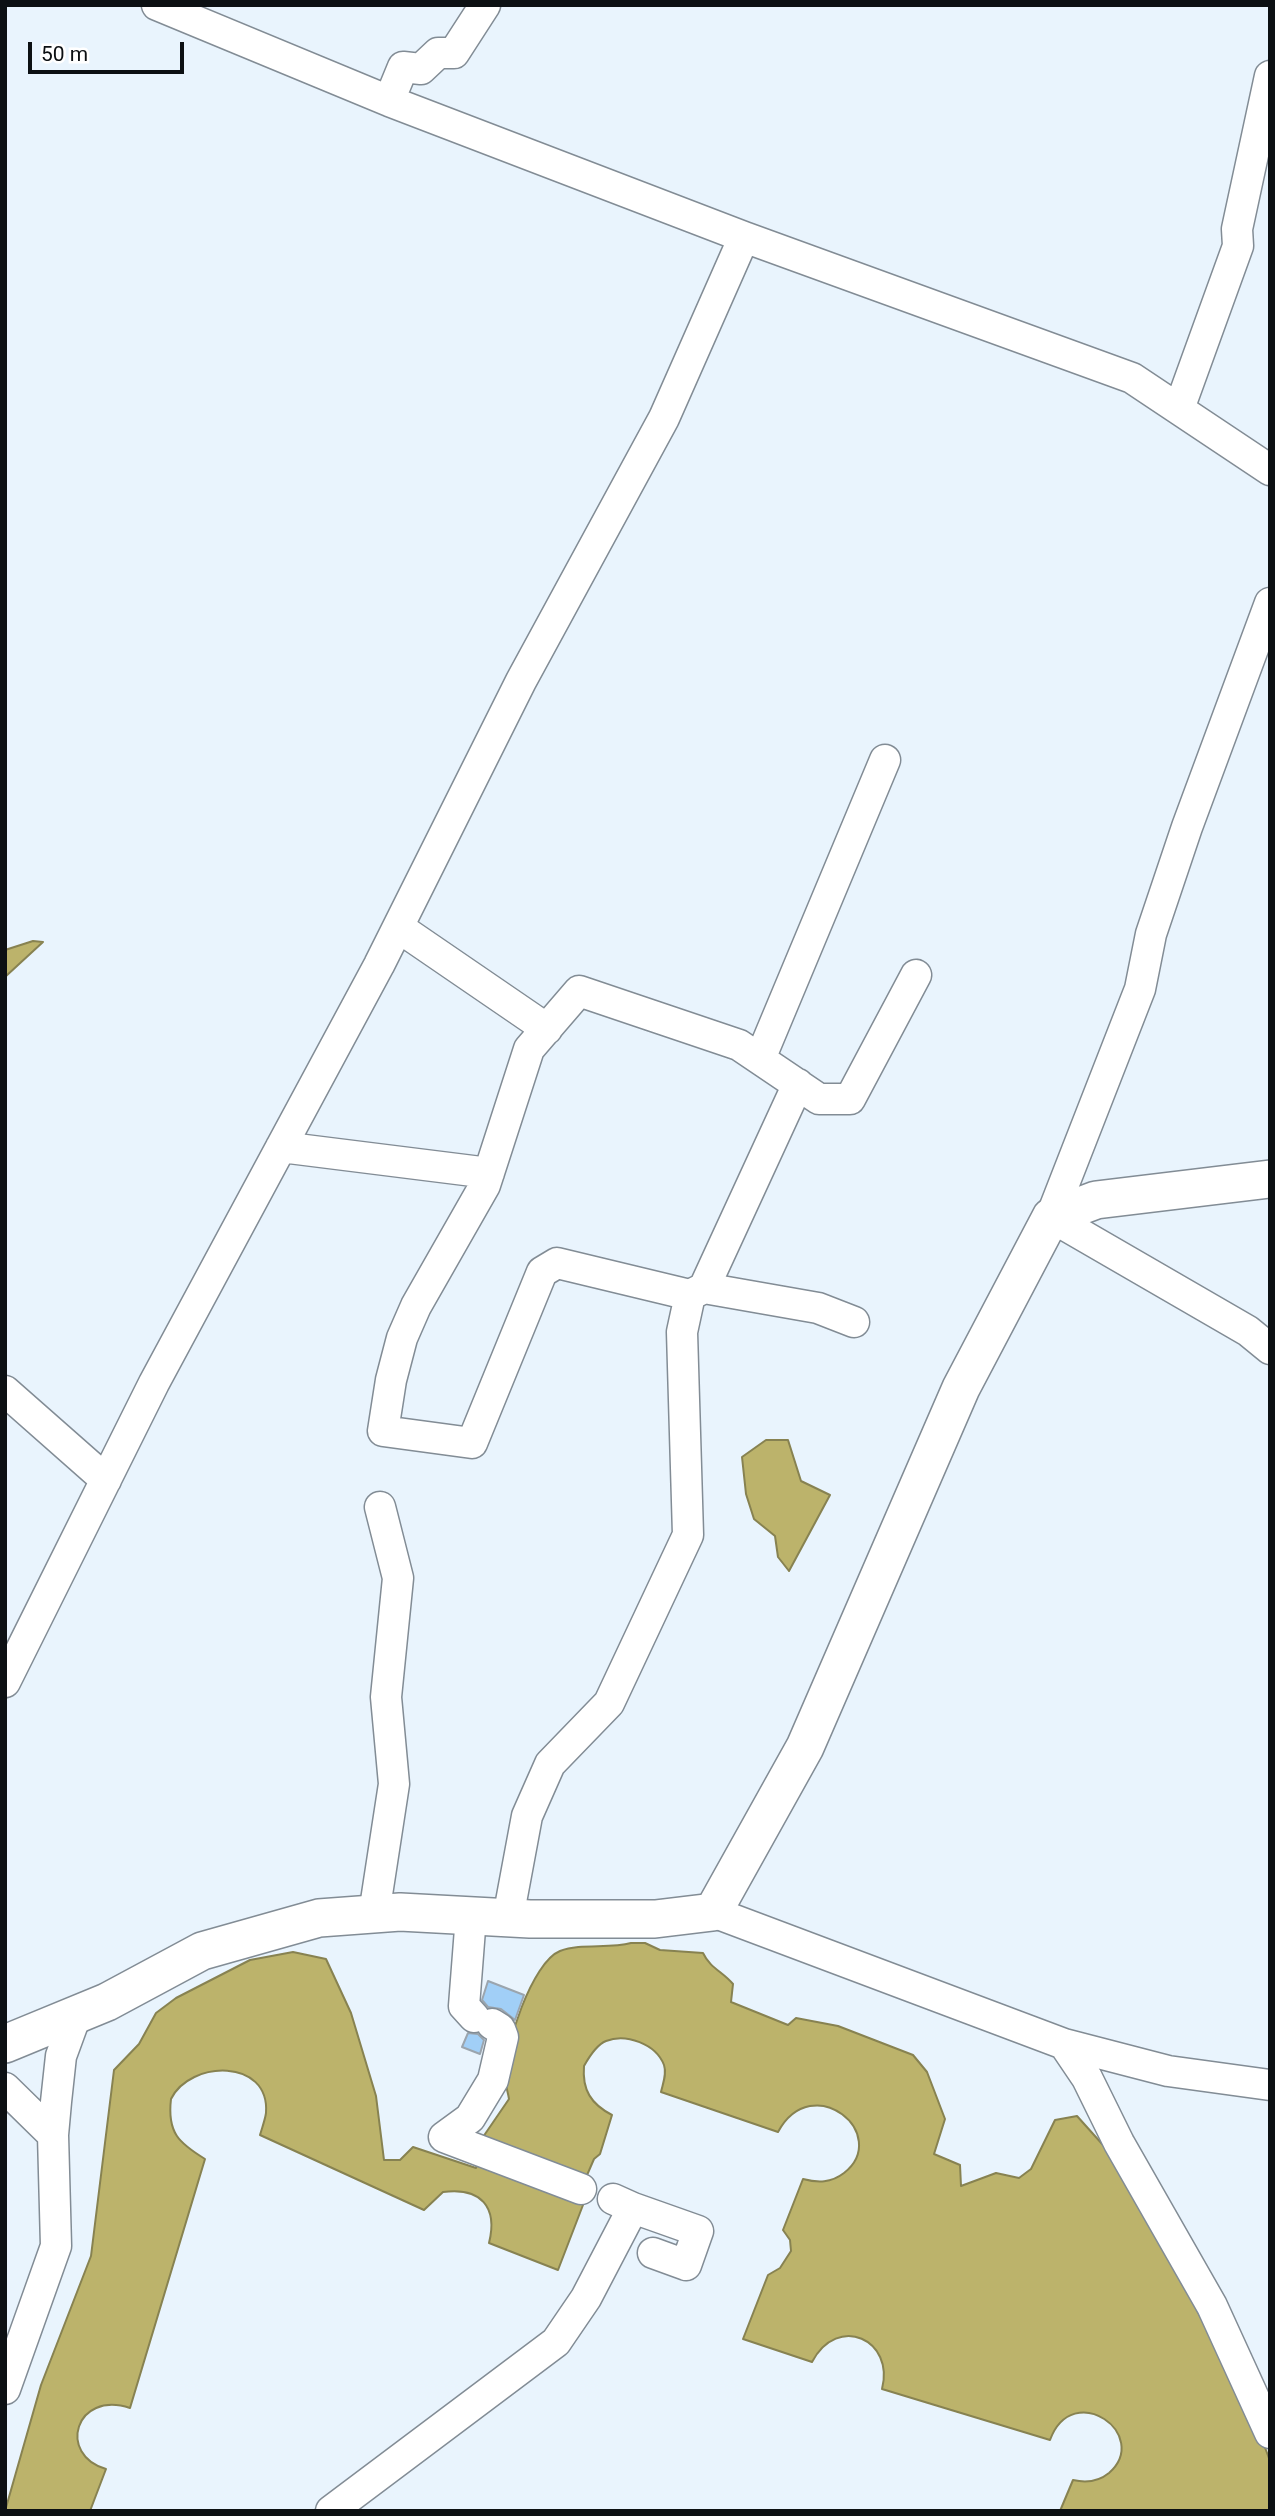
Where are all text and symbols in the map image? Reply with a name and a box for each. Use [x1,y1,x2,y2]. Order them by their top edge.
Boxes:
scale bar [32,28,187,72]
text: 50 m [41,42,88,66]

